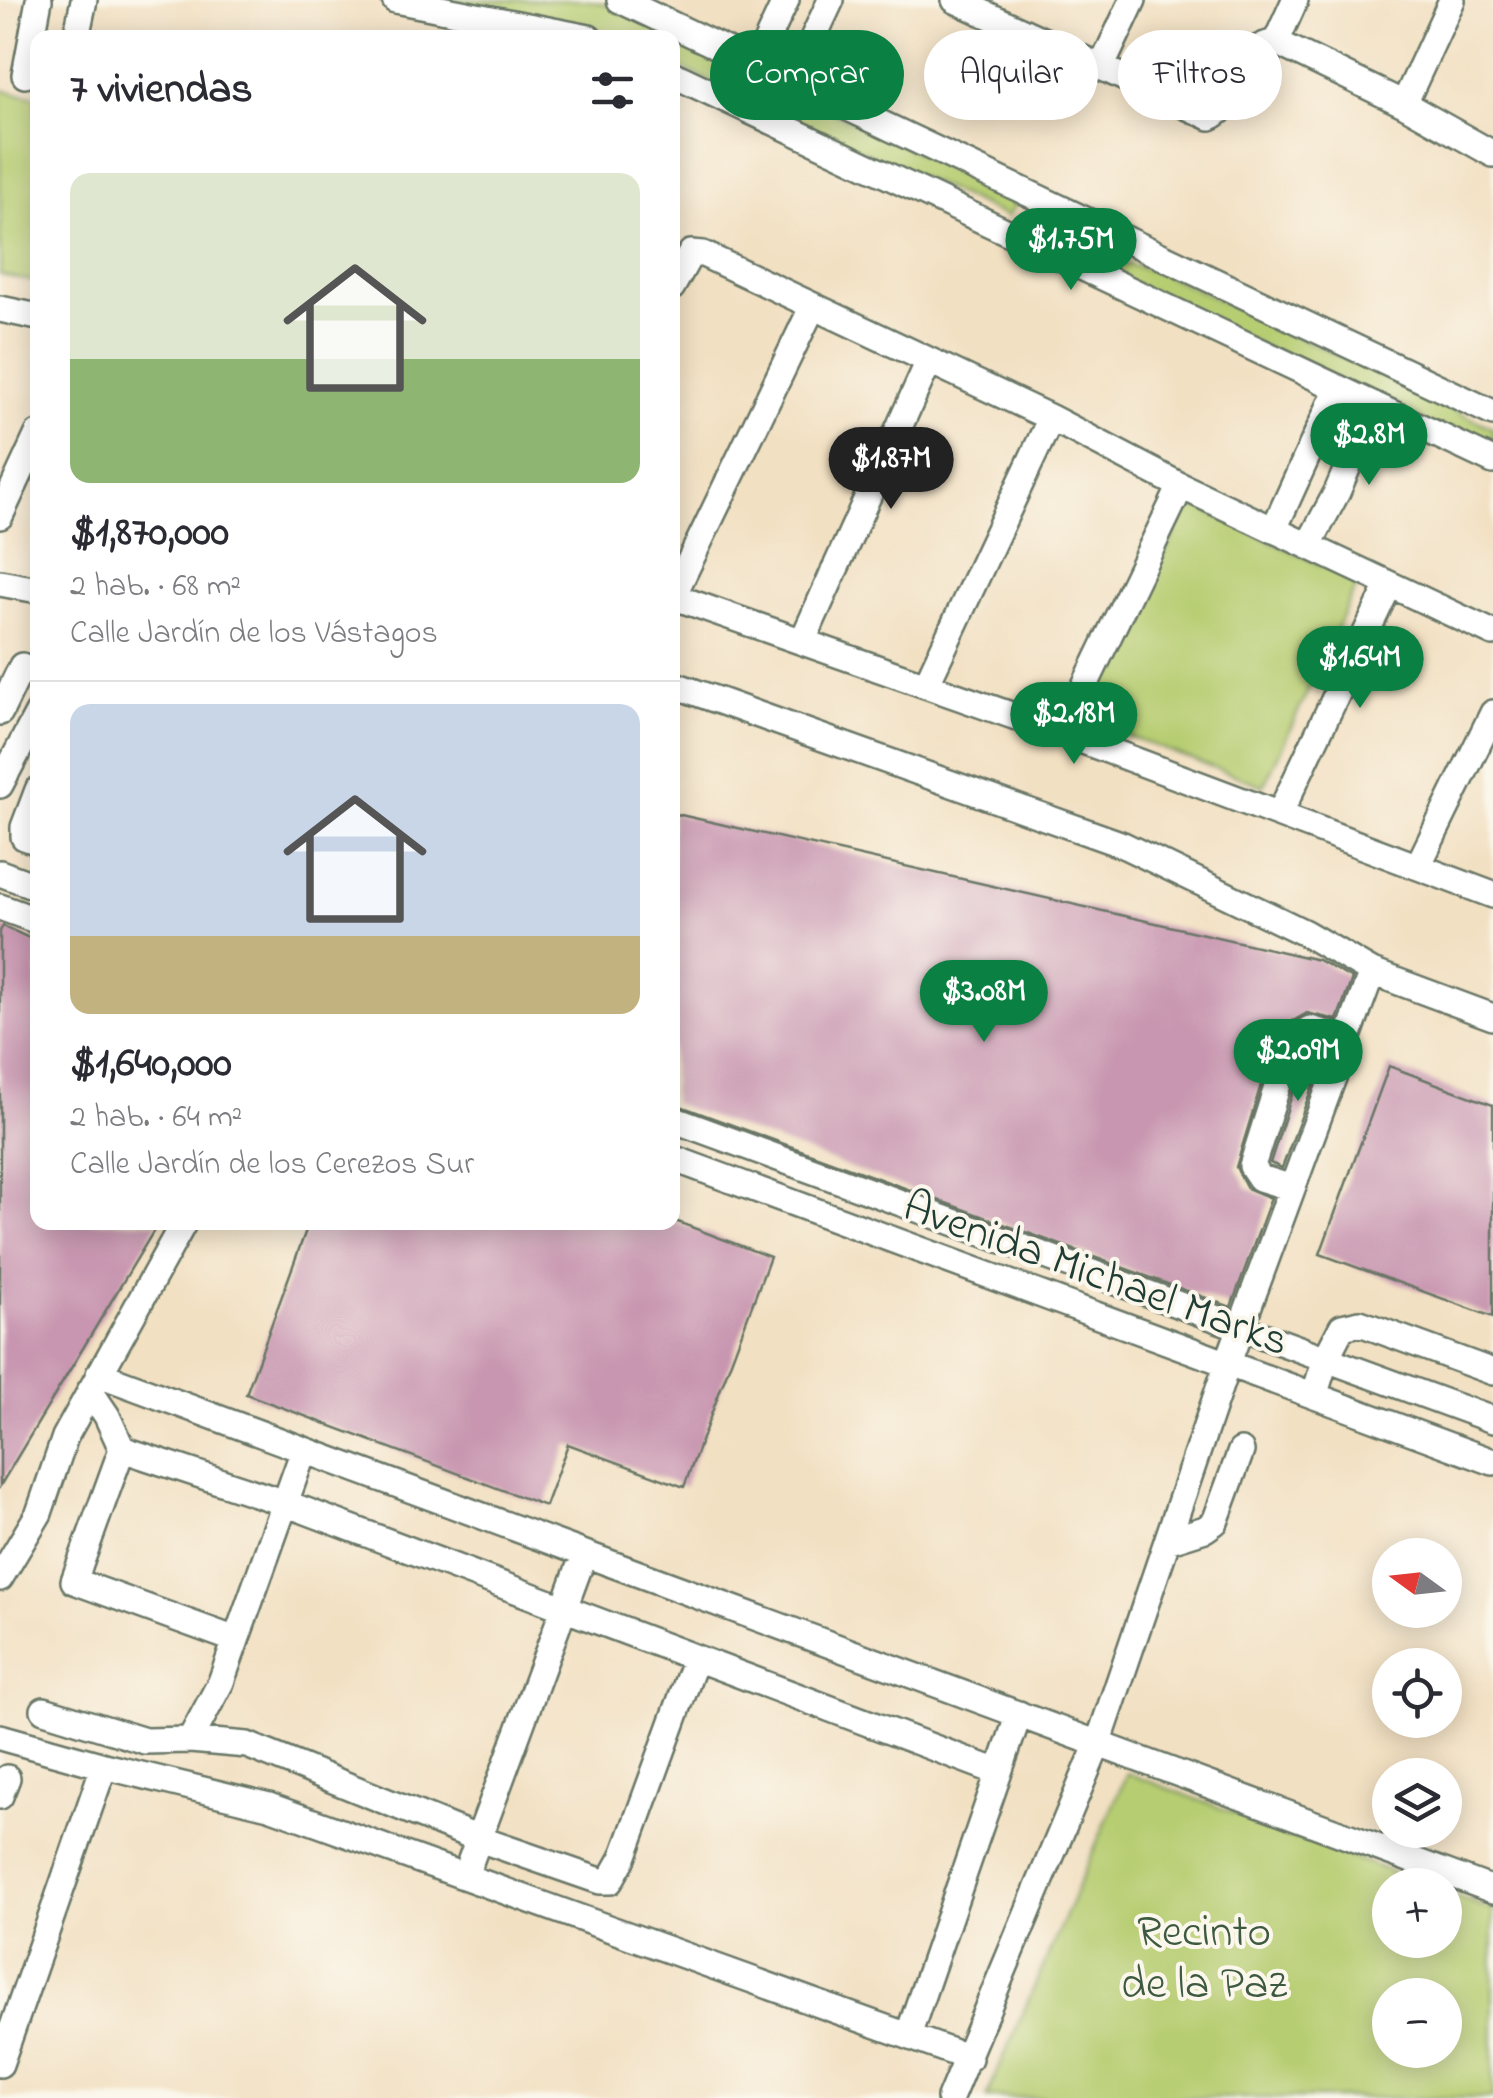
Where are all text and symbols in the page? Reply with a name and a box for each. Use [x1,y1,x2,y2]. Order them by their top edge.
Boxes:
chip: Comprar [710,30,904,120]
chip: Alquilar [924,30,1098,120]
chip: Filtros [1118,30,1282,120]
text: 7 viviendas [70,60,253,121]
icon: filters [585,63,640,118]
pin: $1.75M [990,208,1152,293]
text: $1.75M [1028,217,1114,264]
icon: home [265,238,445,418]
pin: $2.8M [1299,403,1439,488]
text: $2.8M [1332,412,1406,459]
pin: $1.87M [810,427,972,512]
text: $1.87M [851,436,931,483]
text: $1,870,000 [70,503,229,564]
text: 2 hab. · 68 m² [70,564,241,611]
text: Calle Jardín de los Vástagos [70,611,438,658]
pin: $1.64M [1279,626,1441,711]
text: $1.64M [1319,635,1401,682]
pin: $2.18M [993,682,1155,767]
text: $2.18M [1032,691,1116,738]
icon: home [265,769,445,949]
pin: $3.08M [903,960,1065,1045]
text: $3.08M [942,969,1026,1016]
pin: $2.09M [1217,1019,1379,1104]
text: $2.09M [1256,1028,1340,1075]
text: $1,640,000 [70,1034,232,1095]
text: 2 hab. · 64 m² [70,1095,242,1142]
text: Calle Jardín de los Cerezos Sur [70,1142,474,1189]
street label: Avenida Michael Marks [893,1175,1297,1376]
north arrow [1372,1538,1462,1628]
map controls [1372,1538,1462,2068]
button: locate [1372,1648,1462,1738]
button: layers [1372,1758,1462,1848]
button: + [1372,1868,1462,1958]
park label: Recinto de la Paz [1121,1901,1287,2019]
button: − [1372,1978,1462,2068]

